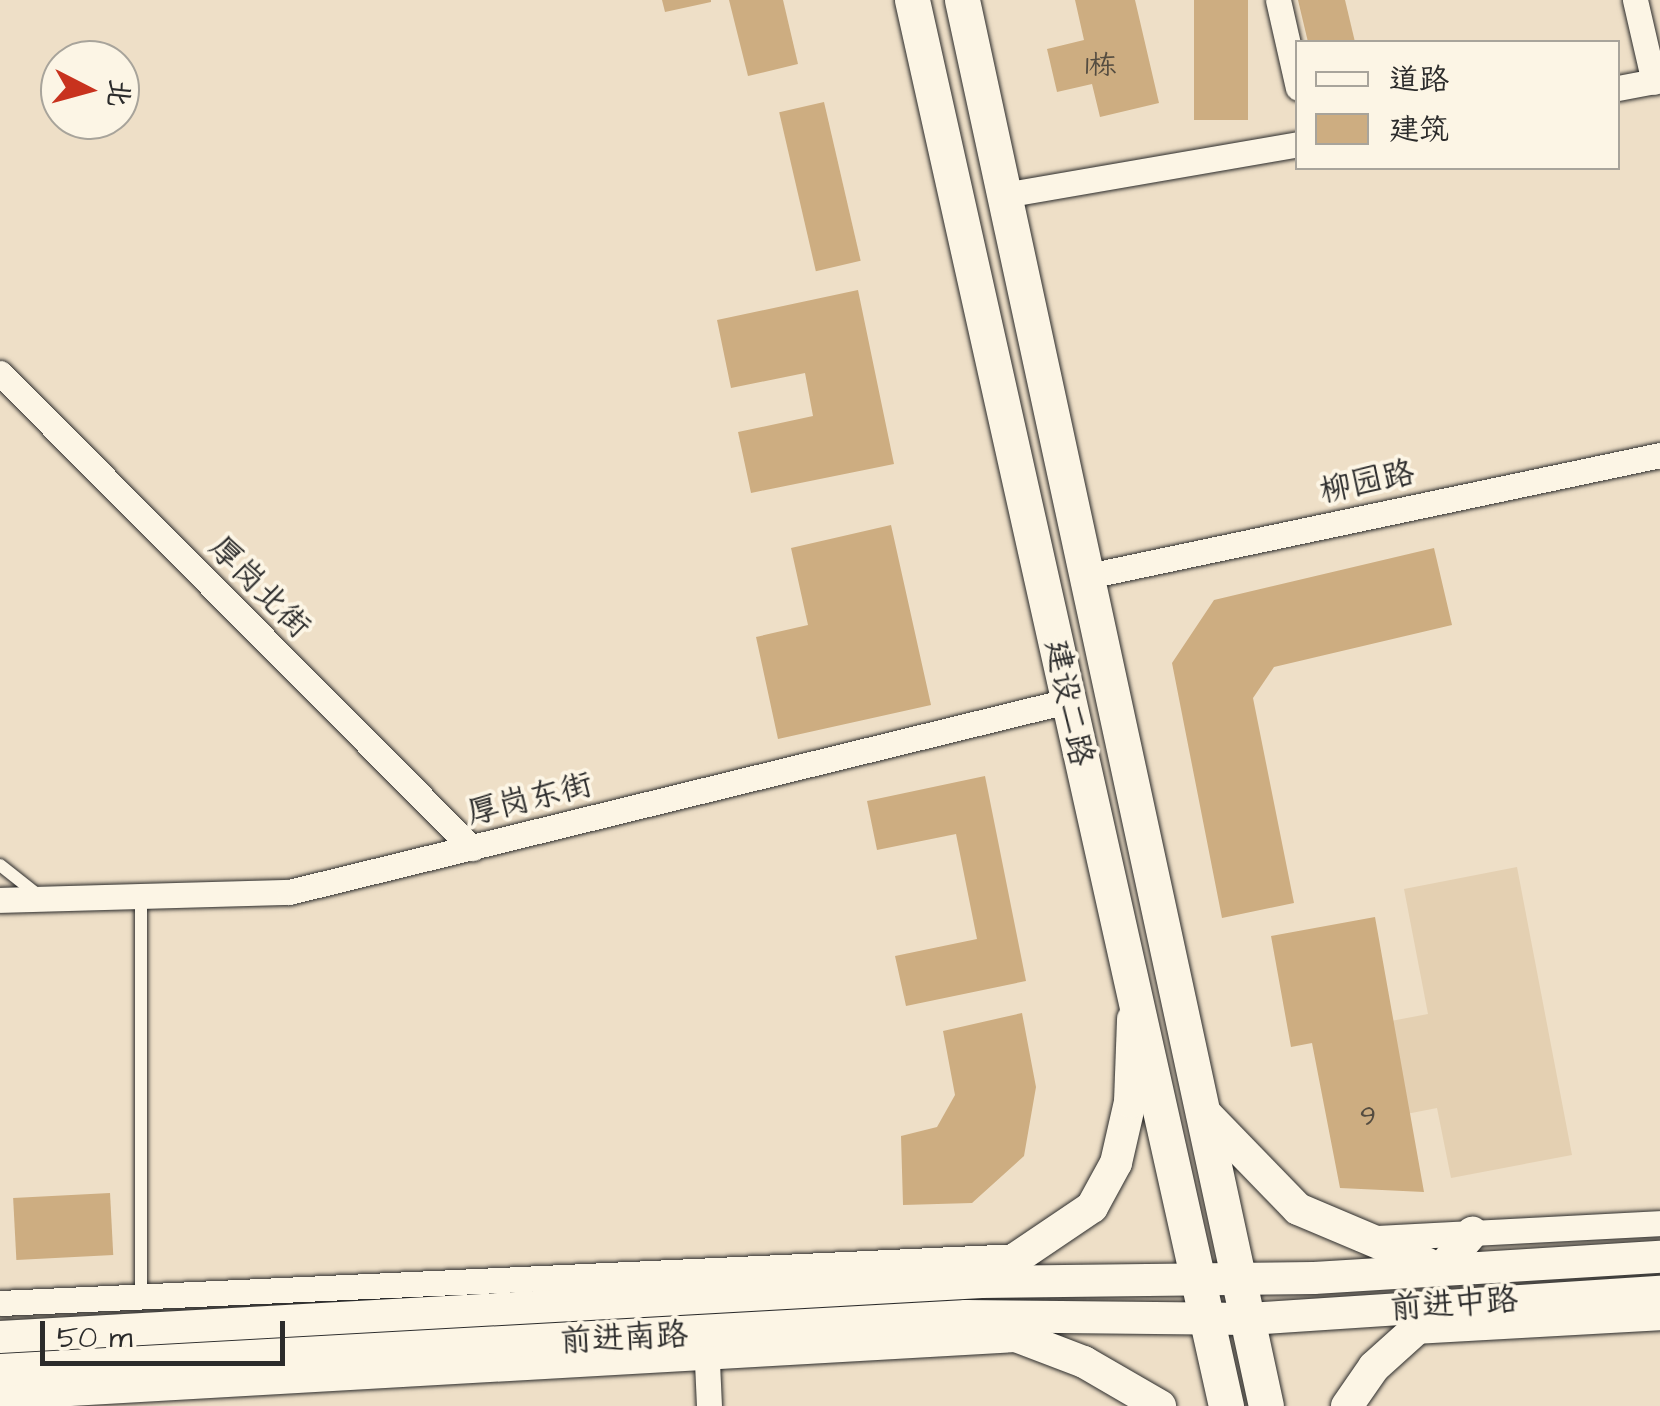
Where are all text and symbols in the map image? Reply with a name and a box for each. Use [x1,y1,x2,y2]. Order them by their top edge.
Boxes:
north arrow [40,40,140,140]
legend [1295,40,1620,170]
house number: 1栋 [1085,49,1117,83]
text: 道路 [1389,59,1449,101]
text: 北 [97,77,139,109]
text: 建筑 [1389,109,1449,151]
street label: 柳园路 [1316,454,1418,512]
street label: 厚岗北街 [200,529,318,647]
street label: 建设二路 [1036,636,1100,770]
street label: 厚岗东街 [463,766,597,834]
house number: 9 [1360,1100,1376,1134]
street label: 前进中路 [1389,1281,1519,1329]
scale bar [45,1301,290,1363]
street label: 前进南路 [559,1316,689,1362]
text: 50 m [57,1317,133,1359]

